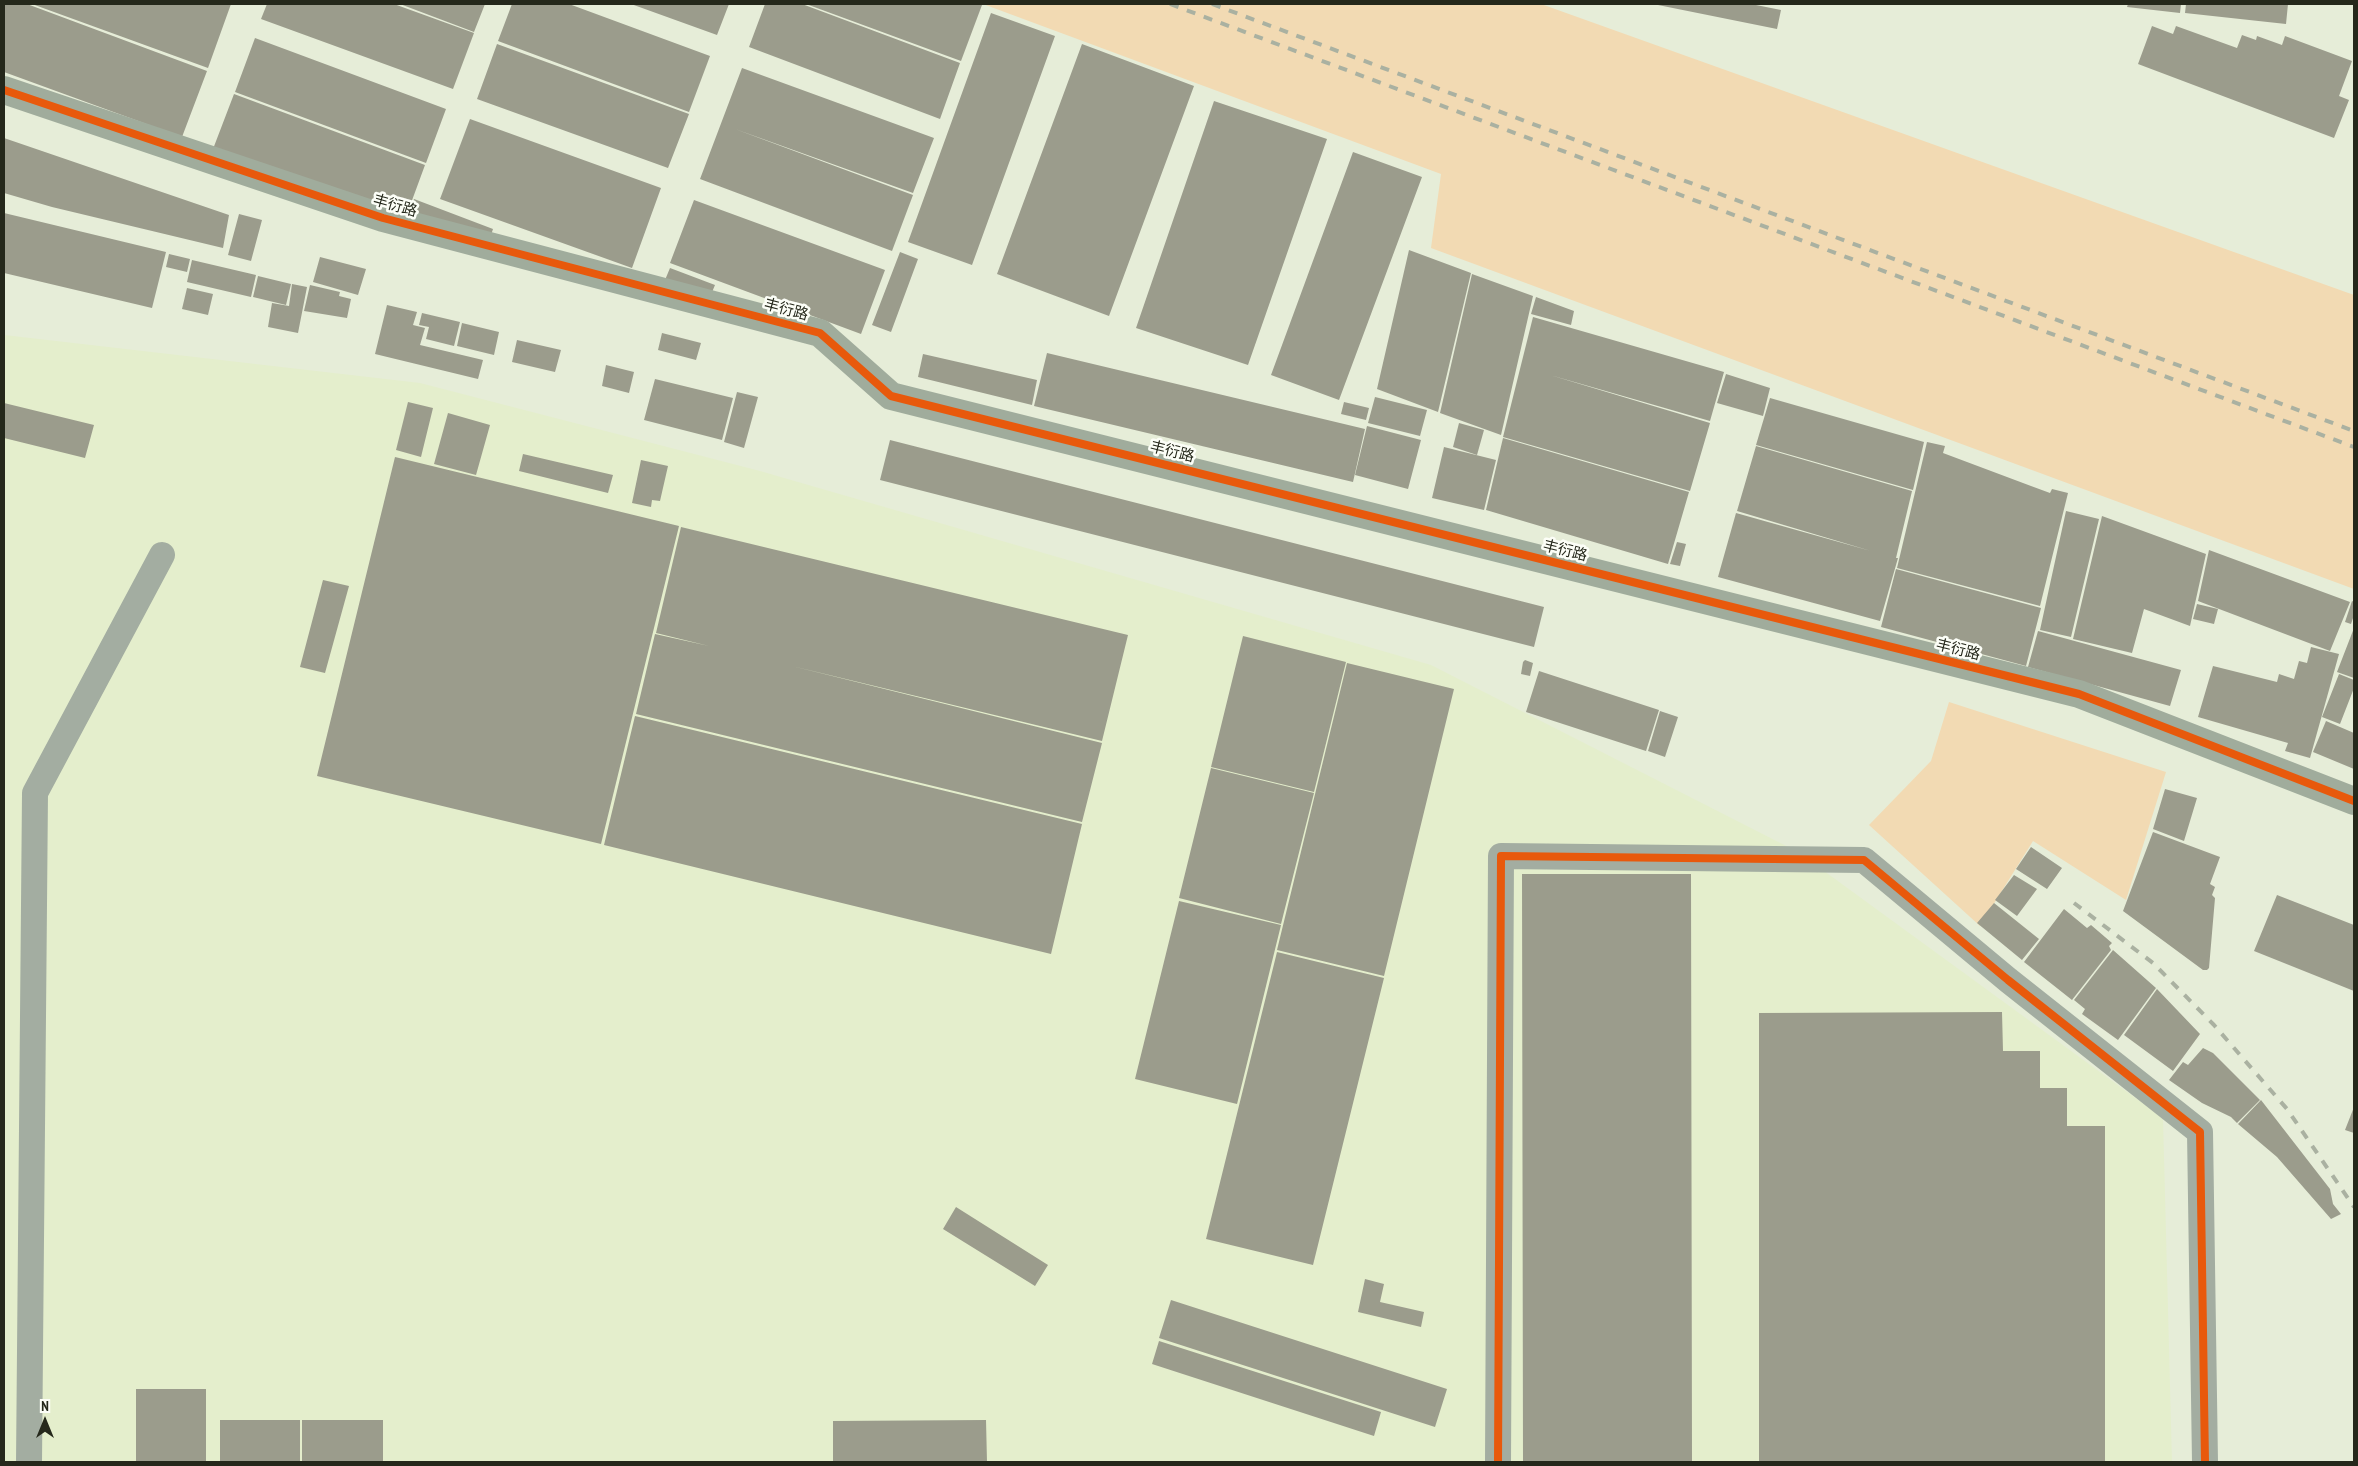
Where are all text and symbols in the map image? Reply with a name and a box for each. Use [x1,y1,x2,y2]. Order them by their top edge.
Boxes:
street label: 丰衍路 [371,191,419,221]
street label: 丰衍路 [762,295,810,325]
street label: 丰衍路 [1148,438,1196,466]
street label: 丰衍路 [1541,537,1589,565]
street label: 丰衍路 [1934,636,1982,664]
north arrow [20,1396,70,1446]
text: N [41,1397,49,1415]

